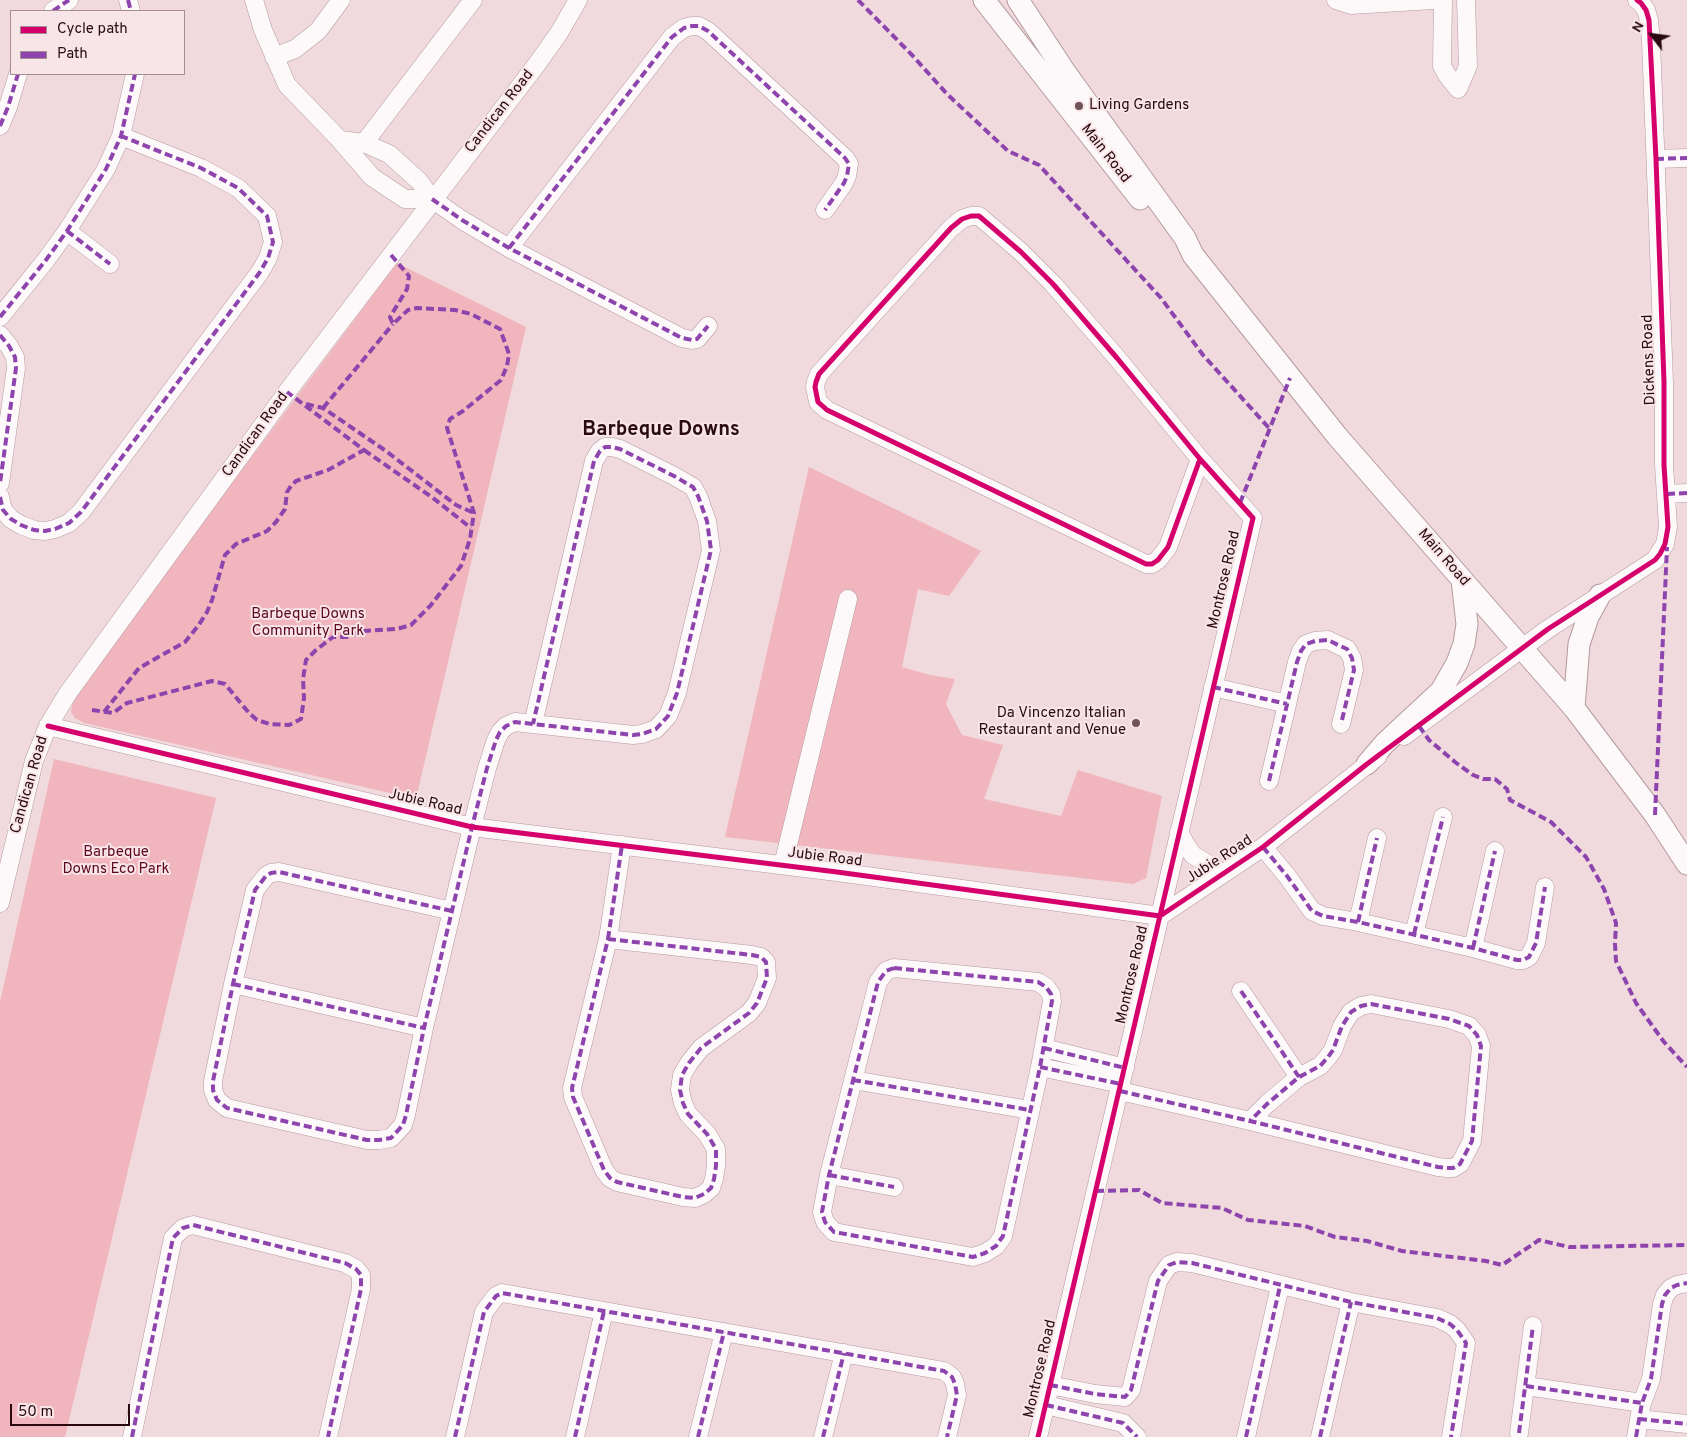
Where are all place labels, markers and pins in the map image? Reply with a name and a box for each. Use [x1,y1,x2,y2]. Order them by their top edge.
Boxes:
place label: Living Gardens [1089,97,1189,115]
marker: Living Gardens [1073,100,1085,112]
place label: Da Vincenzo Italian Restaurant and Venue [978,705,1126,740]
marker: Da Vincenzo Italian Restaurant and Venue [1130,717,1142,729]

